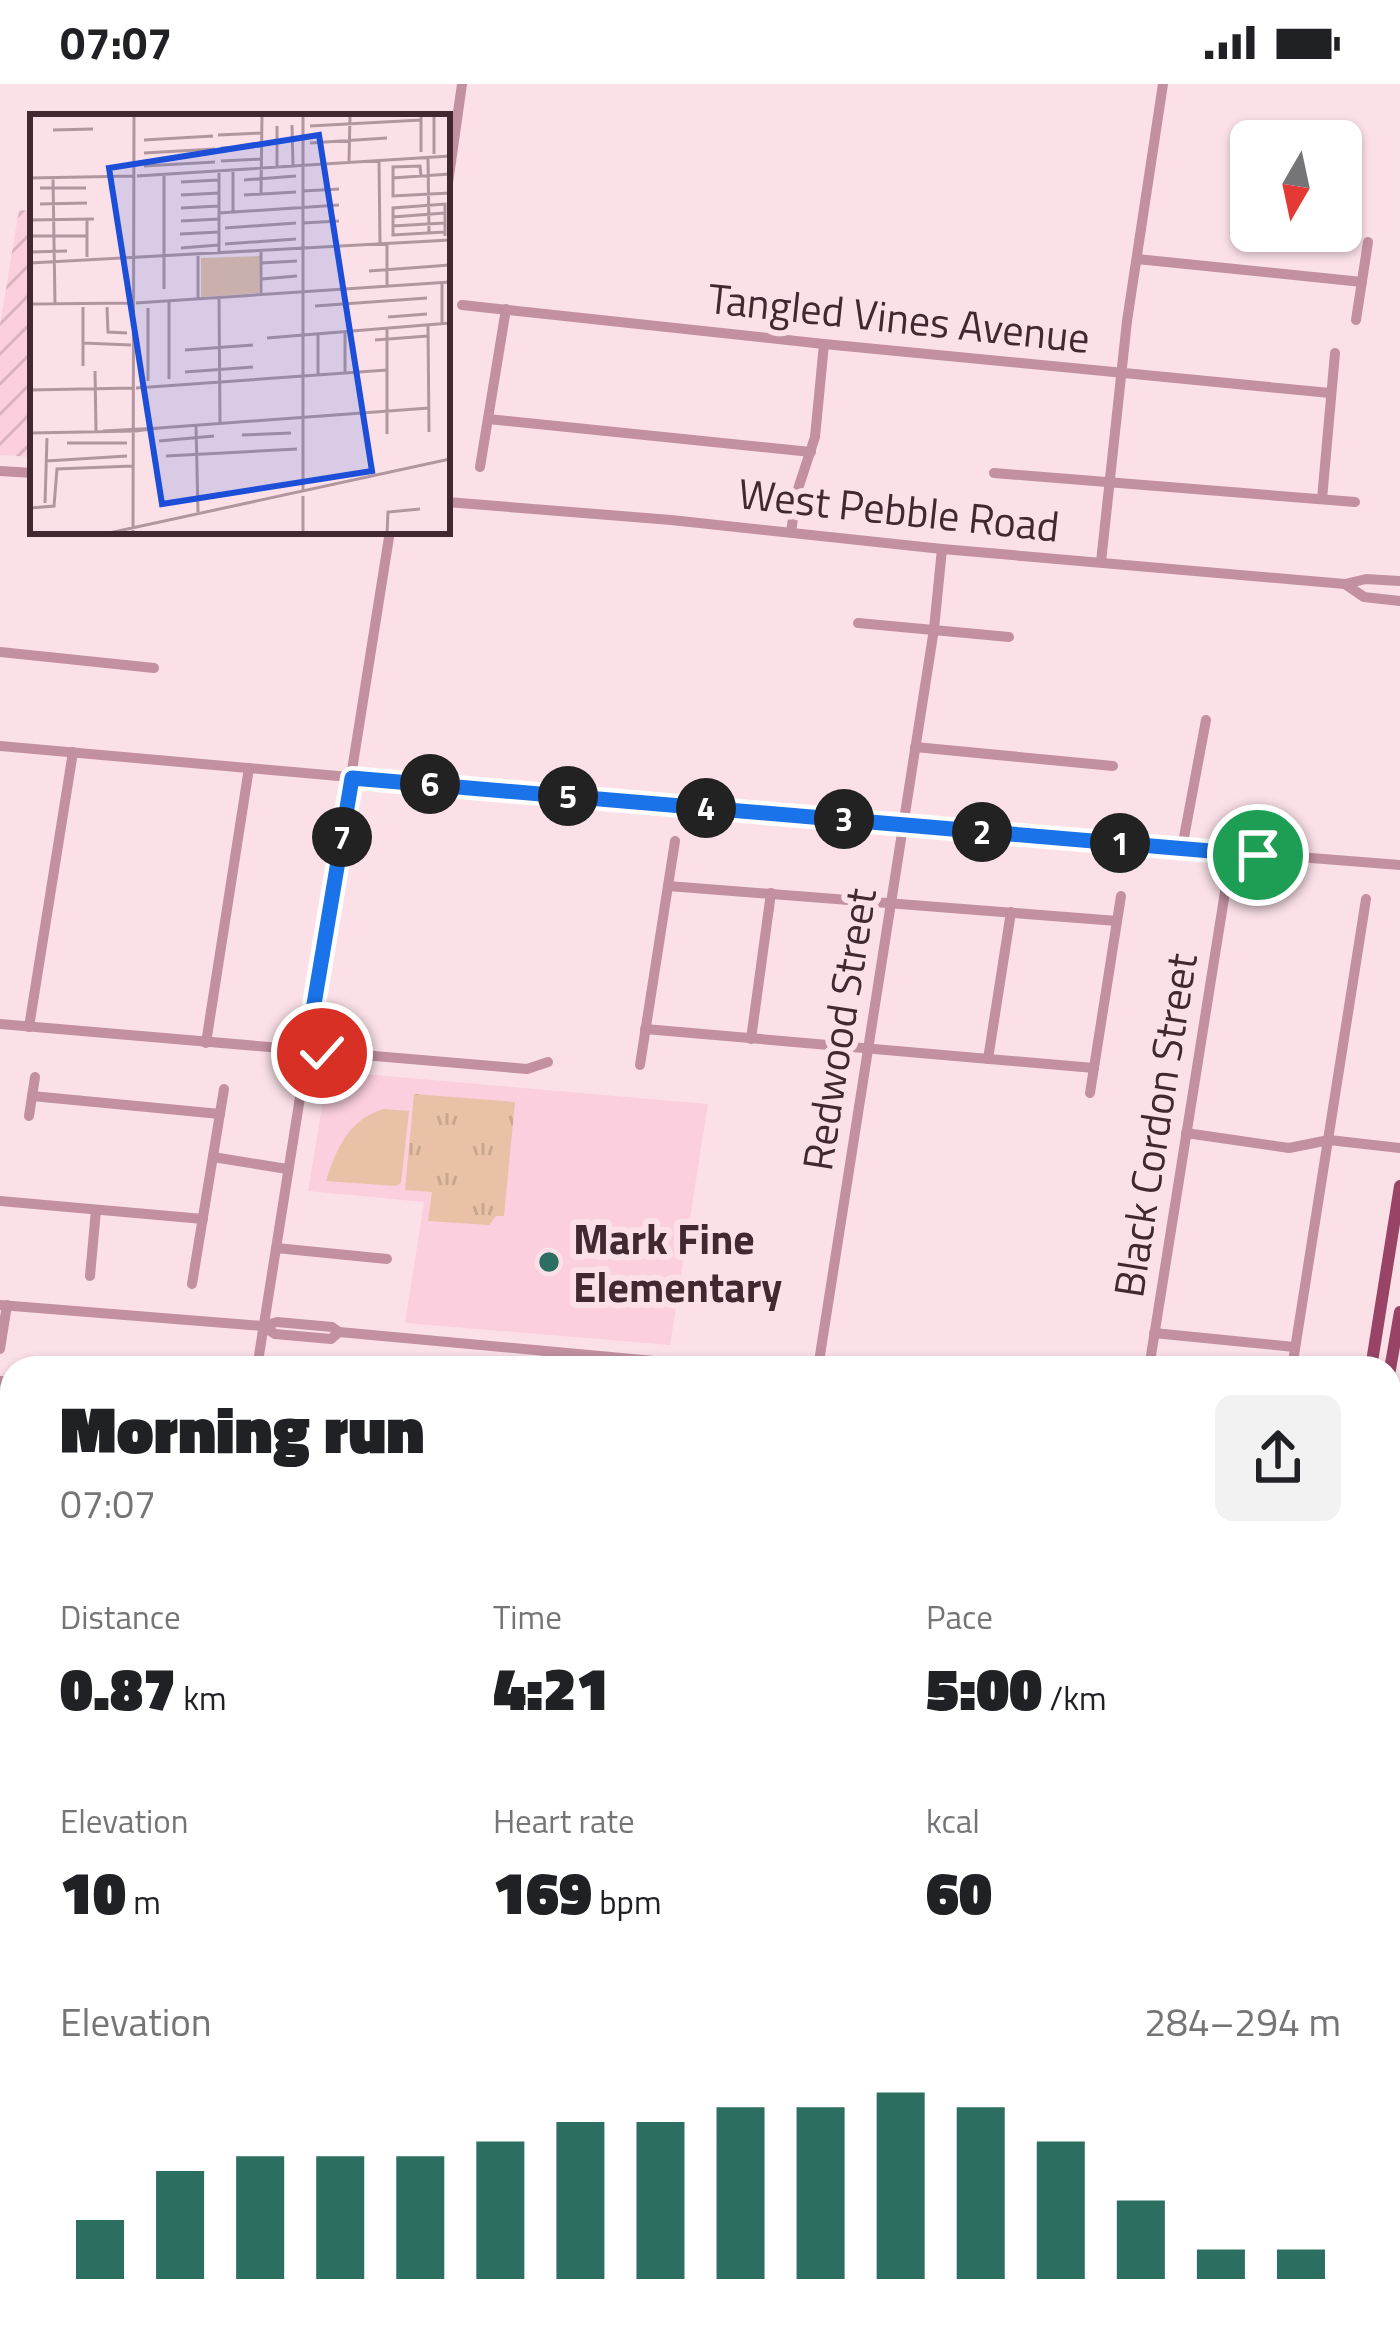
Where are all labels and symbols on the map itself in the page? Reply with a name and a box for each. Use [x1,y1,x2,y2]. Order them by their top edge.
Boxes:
inset map [30,114,450,534]
north arrow [1230,120,1362,252]
street label: Tangled Vines Avenue [705,265,1093,369]
street label: West Pebble Road [735,460,1063,558]
pin: 6 [400,754,460,814]
pin: 5 [538,766,598,826]
pin: 4 [676,778,736,838]
pin: 3 [814,789,874,849]
pin: 2 [952,802,1012,862]
pin [1207,804,1309,906]
pin: 7 [312,807,372,867]
pin: 1 [1090,813,1150,873]
street label: Redwood Street [784,883,892,1175]
street label: Black Cordon Street [1095,948,1213,1302]
pin [271,1002,373,1104]
place label: Mark Fine Elementary [573,1206,782,1318]
marker: Mark Fine Elementary [536,1249,562,1275]

